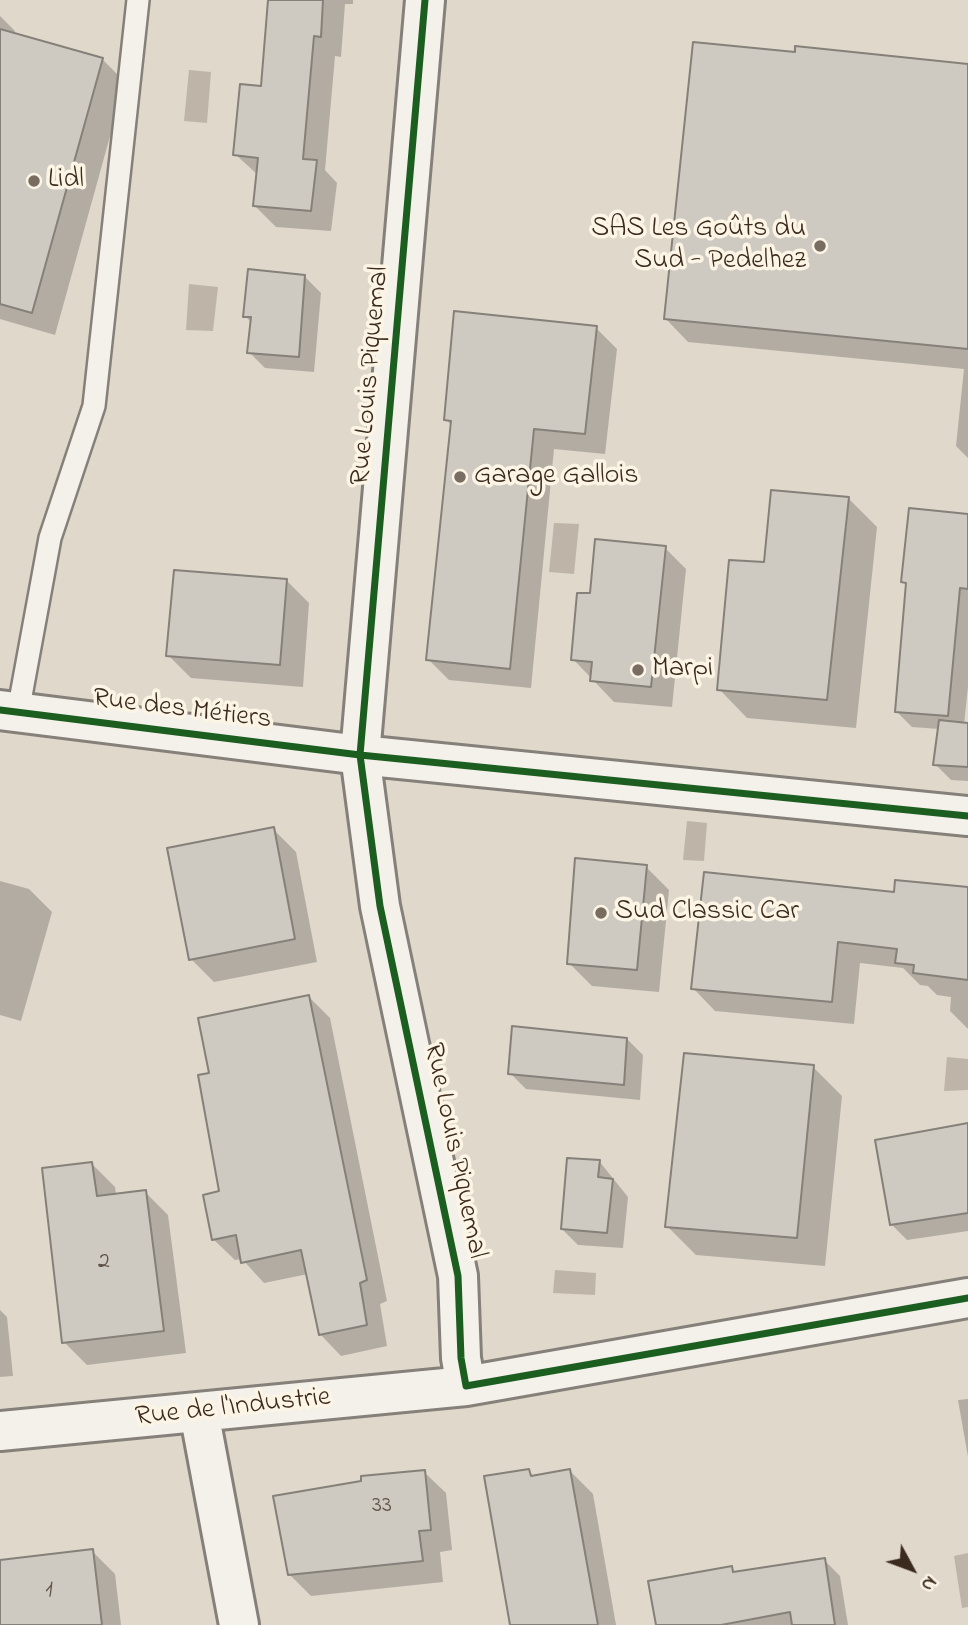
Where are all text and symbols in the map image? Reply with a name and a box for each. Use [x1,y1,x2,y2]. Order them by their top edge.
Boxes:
place label: Lidl [48,164,84,198]
marker: Lidl [26,173,42,189]
place label: SAS Les Goûts du Sud - Pedelhez [591,213,806,279]
marker: SAS Les Goûts du Sud - Pedelhez [812,238,828,254]
street label: Rue Louis Piquemal [346,265,398,487]
place label: Garage Gallois [474,460,639,494]
marker: Garage Gallois [452,469,468,485]
place label: Marpi [652,653,713,687]
marker: Marpi [630,662,646,678]
street label: Rue des Métiers [91,683,273,739]
place label: Sud Classic Car [615,896,799,930]
marker: Sud Classic Car [593,905,609,921]
street label: Rue Louis Piquemal [414,1040,492,1262]
house number: 2 [98,1249,110,1277]
street label: Rue de l'Industrie [134,1382,332,1436]
house number: 33 [372,1493,392,1521]
north arrow [877,1534,947,1604]
text: N [914,1569,943,1597]
house number: 1 [45,1578,53,1606]

